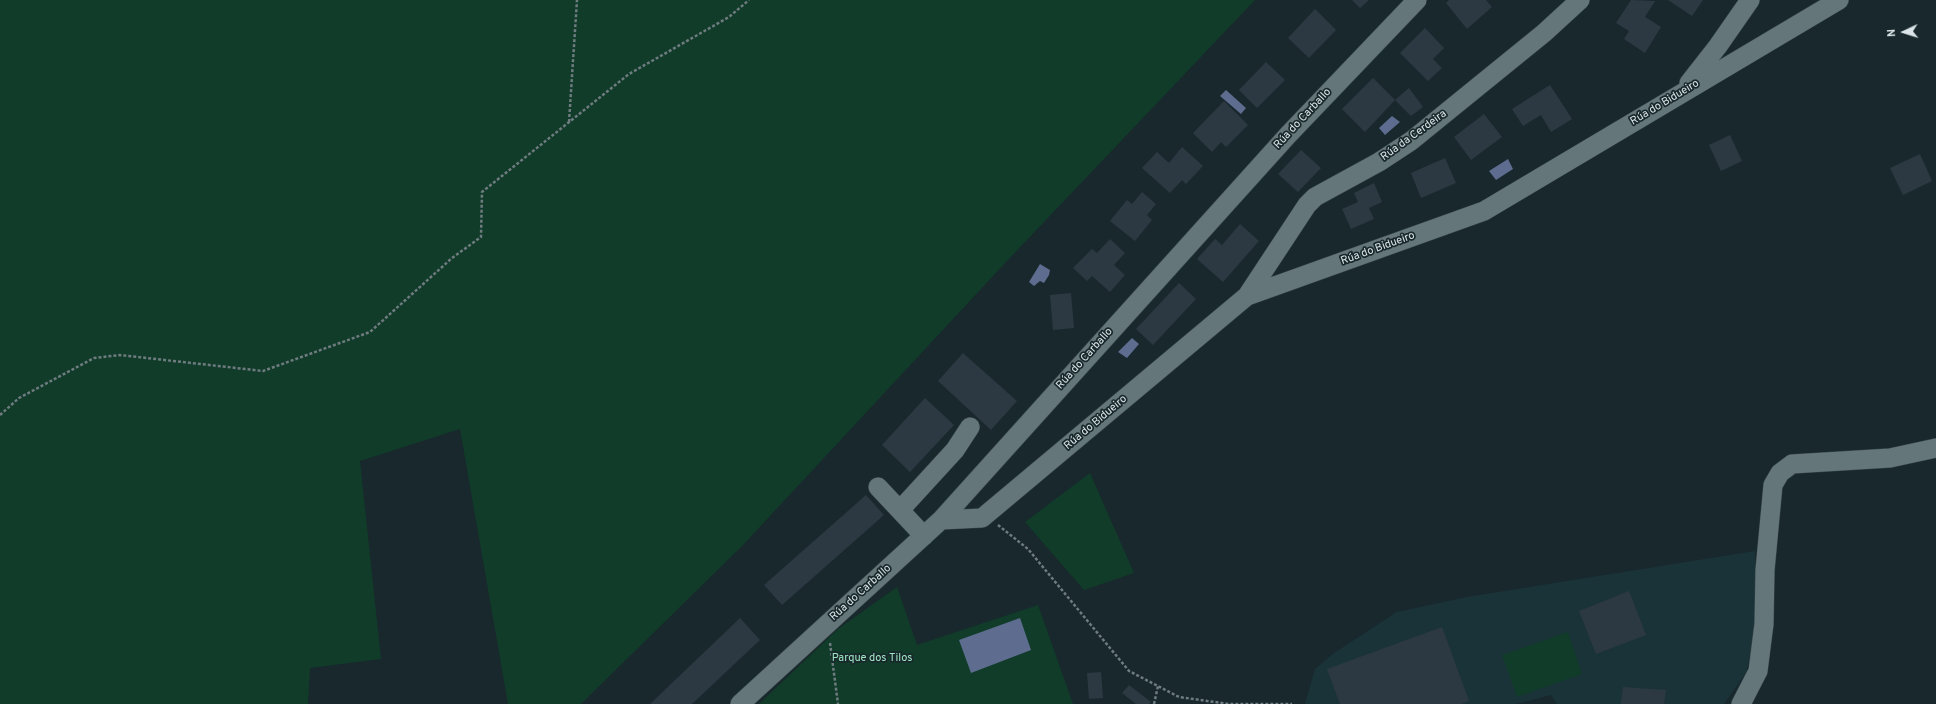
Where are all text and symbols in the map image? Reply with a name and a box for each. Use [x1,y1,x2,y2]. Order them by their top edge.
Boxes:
north arrow [1884,12,1924,52]
text: N [1885,28,1899,37]
street label: Rúa do Bidueiro [1628,77,1702,129]
street label: Rúa do Carballo [1272,86,1334,152]
street label: Rúa da Cerdeira [1378,108,1450,164]
street label: Rúa do Bidueiro [1339,229,1417,269]
street label: Rúa do Carballo [1054,326,1116,392]
street label: Rúa do Bidueiro [1062,393,1130,453]
street label: Rúa do Carballo [828,562,894,624]
park label: Parque dos Tilos [832,652,912,666]

